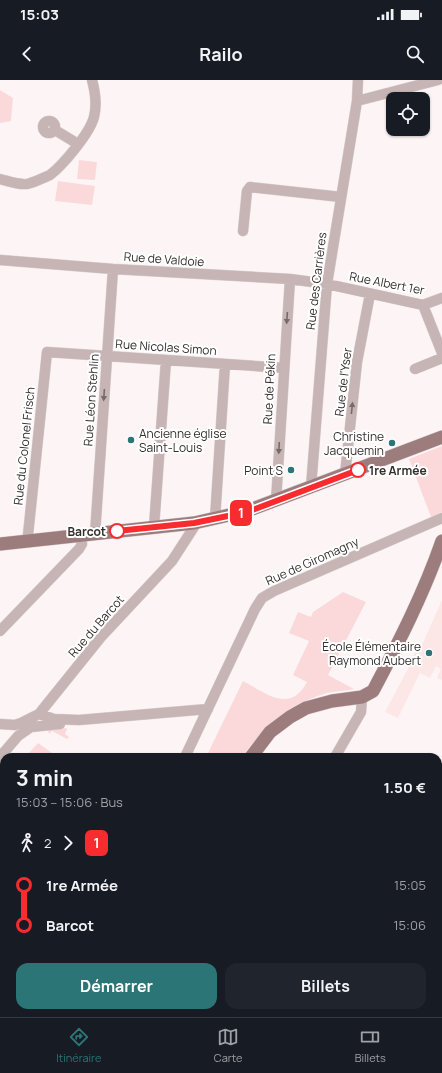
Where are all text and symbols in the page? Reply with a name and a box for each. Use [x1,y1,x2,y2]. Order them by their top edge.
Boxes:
text: 15:03 [20,4,59,25]
text: Railo [199,42,243,66]
icon: back [16,43,38,65]
icon: search [404,43,426,65]
map controls [386,92,430,136]
button: locate [386,92,430,136]
street label: Rue des Carrières [302,231,330,331]
street label: Rue de Valdoie [123,248,205,270]
street label: Rue Albert 1er [348,267,427,299]
one-way arrow [284,312,290,325]
street label: Rue Nicolas Simon [115,335,217,359]
street label: Rue de l'Yser [330,346,356,417]
street label: Rue Léon Stehlin [79,353,103,447]
street label: Rue de Pékin [259,353,279,425]
street label: Rue du Colonel Frisch [9,386,39,506]
one-way arrow [100,389,107,401]
one-way arrow [349,402,355,414]
place label: Ancienne église Saint-Louis [139,425,226,456]
place label: Christine Jacquemin [324,428,384,459]
marker: Ancienne église Saint-Louis [126,435,136,445]
marker: Christine Jacquemin [387,438,397,448]
one-way arrow [276,442,282,455]
place label: Point S [244,462,283,479]
marker: 1re Armée [350,462,366,478]
place label: 1re Armée [369,462,427,479]
marker: Point S [286,465,296,475]
line badge: 1 [228,500,254,526]
text: 1 [238,503,244,522]
place label: Barcot [68,523,106,540]
marker: Barcot [109,523,125,539]
street label: Rue de Giromagny [263,533,362,589]
street label: Rue du Barcot [64,591,128,661]
place label: École Élémentaire Raymond Aubert [322,638,421,669]
marker: École Élémentaire Raymond Aubert [424,648,434,658]
text: 3 min [16,763,73,793]
text: 1.50 € [384,777,426,798]
text: 15:03 – 15:06 · Bus [16,793,123,811]
icon: walk [16,832,38,854]
icon: forward [57,832,79,854]
text: 1 [93,833,100,852]
text: 2 [44,834,51,852]
text: 1re Armée [46,875,118,896]
text: 15:05 [394,876,426,894]
text: Barcot [46,915,94,936]
text: 15:06 [394,916,426,934]
button: Démarrer [16,963,217,1009]
button: Billets [225,963,426,1009]
tab: Itinéraire [56,1026,101,1065]
tab: Carte [214,1026,242,1065]
tab: Billets [355,1026,386,1065]

